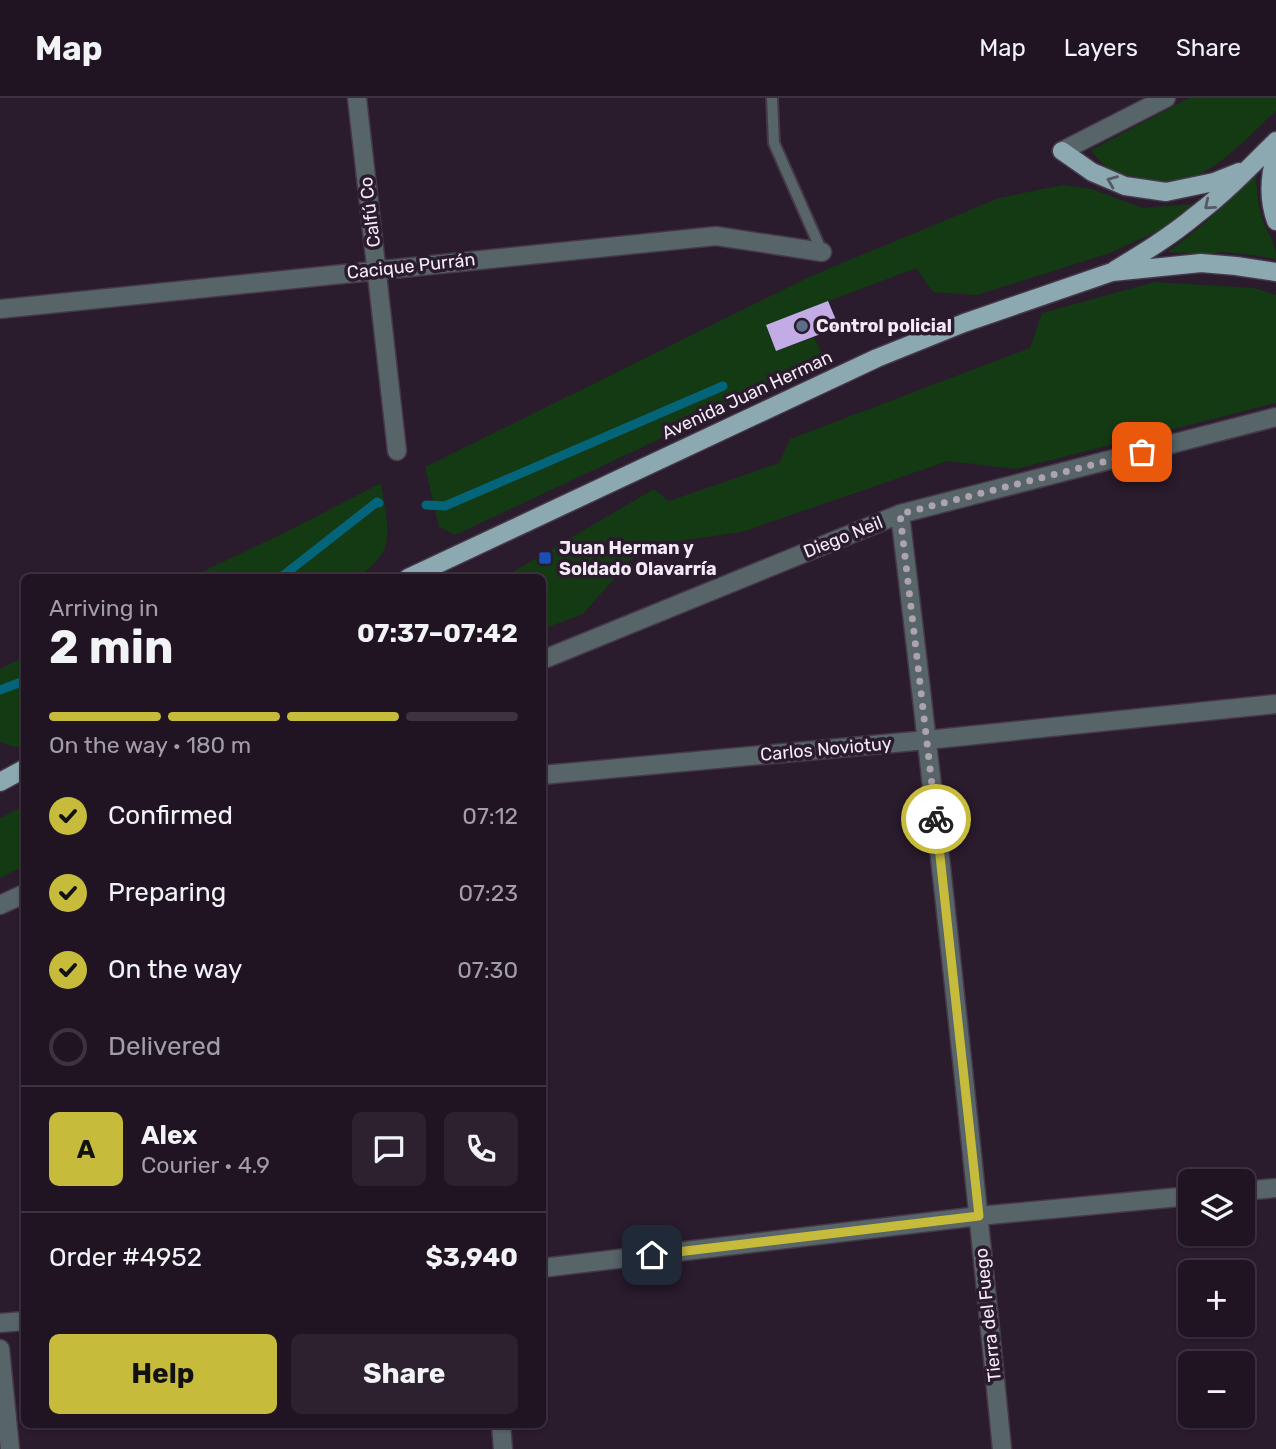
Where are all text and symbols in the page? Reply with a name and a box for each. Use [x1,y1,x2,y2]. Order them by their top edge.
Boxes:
text: Map [35,29,103,68]
text: Map [979,34,1026,62]
text: Layers [1064,34,1138,62]
text: Share [1176,34,1241,62]
one-way arrow [1107,175,1119,189]
street label: Calfú Co [355,176,385,248]
one-way arrow [1204,197,1217,209]
street label: Cacique Purrán [346,248,476,284]
place label: Control policial [816,315,952,337]
marker: Control policial [794,318,810,334]
street label: Avenida Juan Herman [658,346,836,444]
pin [1112,422,1172,482]
icon: bag [1123,433,1161,471]
street label: Diego Neil [800,511,886,563]
place label: Juan Herman y Soldado Olavarría [559,537,717,580]
marker: Juan Herman y Soldado Olavarría [537,550,553,566]
text: Arriving in [49,594,159,622]
text: 07:37–07:42 [357,618,518,649]
text: 2 min [49,620,174,675]
text: On the way · 180 m [49,731,251,759]
street label: Carlos Noviotuy [759,732,893,766]
courier [901,784,971,854]
icon: check [49,797,87,835]
text: Confirmed [108,800,233,831]
icon: bike [917,800,955,838]
text: 07:12 [462,802,518,830]
icon: check [49,874,87,912]
text: Preparing [108,877,226,908]
text: 07:23 [458,879,518,907]
icon: check [49,951,87,989]
text: On the way [108,954,242,985]
text: 07:30 [457,956,518,984]
text: Delivered [108,1031,221,1062]
button: chat [352,1112,426,1186]
button: phone [444,1112,518,1186]
text: Alex [141,1120,197,1151]
text: A [77,1134,95,1165]
text: Courier · 4.9 [141,1151,270,1179]
map controls [1178,1169,1255,1428]
button: layers [1178,1169,1255,1246]
pin [622,1225,682,1285]
icon: home [633,1236,671,1274]
text: Order #4952 [49,1242,202,1273]
text: $3,940 [425,1242,518,1273]
street label: Tierra del Fuego [970,1247,1006,1383]
button: + [1178,1260,1255,1337]
button: Help [49,1334,277,1414]
button: Share [291,1334,518,1414]
button: − [1178,1351,1255,1428]

